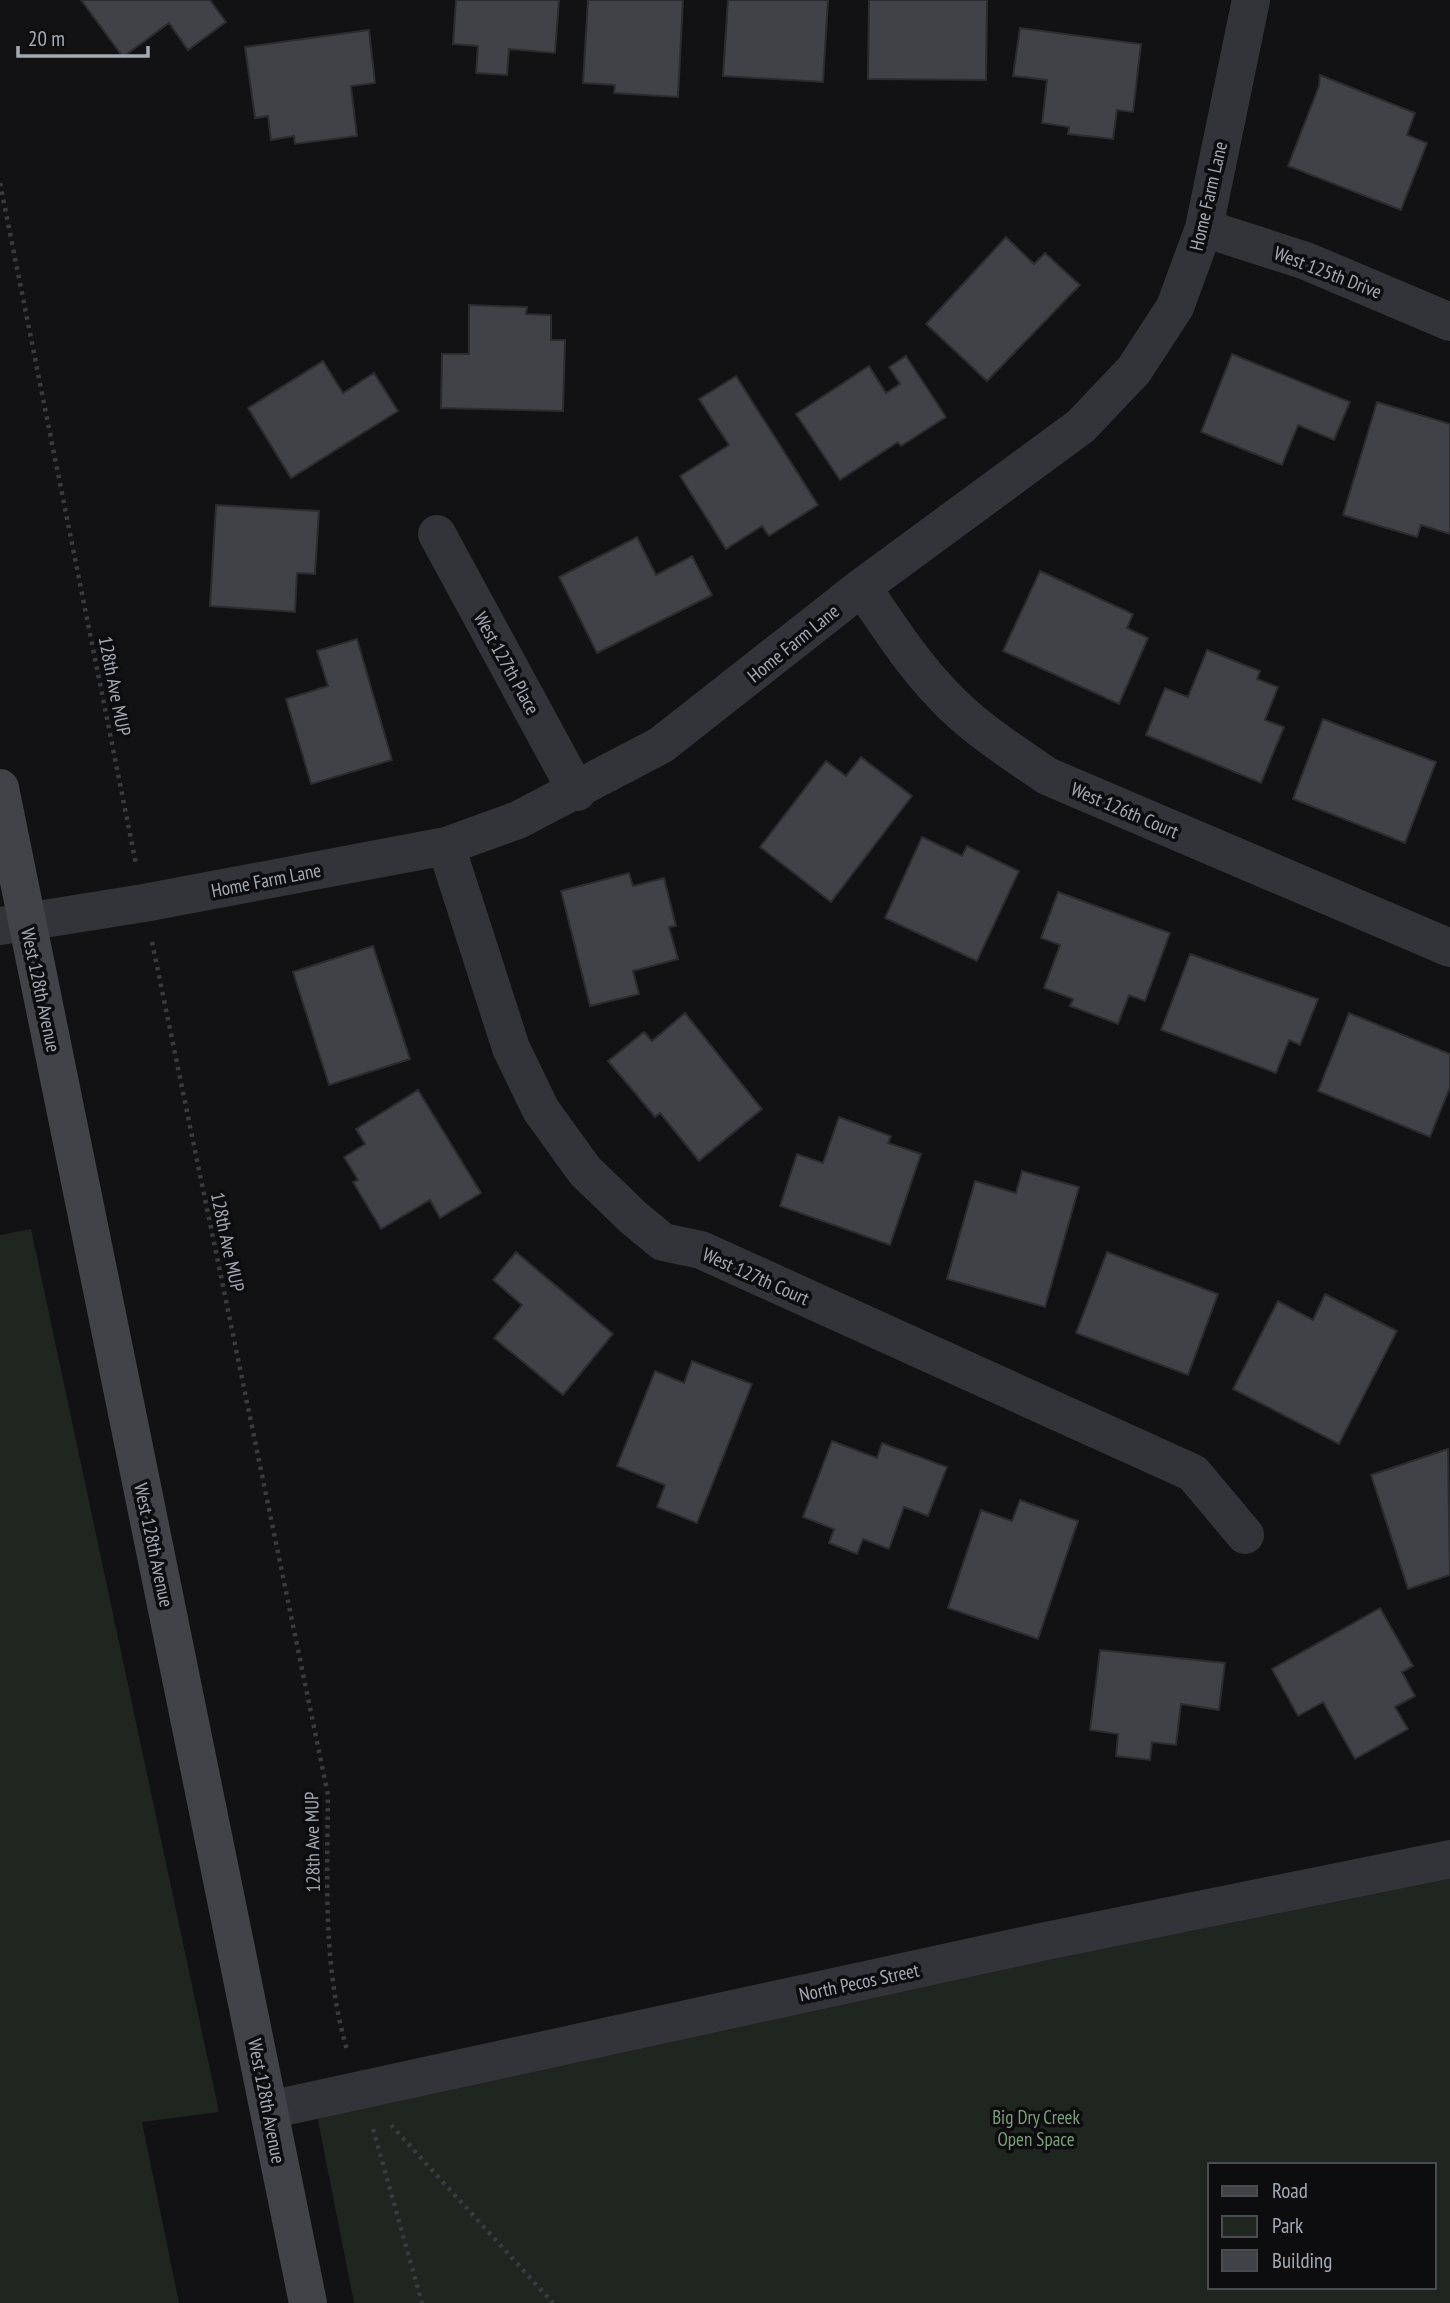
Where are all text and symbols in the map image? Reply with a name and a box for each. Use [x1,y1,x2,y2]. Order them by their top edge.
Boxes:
scale bar [18,14,147,58]
text: 20 m [28,25,65,52]
street label: Home Farm Lane [1184,139,1232,253]
street label: West 125th Drive [1271,240,1385,304]
street label: Home Farm Lane [742,599,844,687]
street label: West 127th Place [469,607,545,719]
street label: 128th Ave MUP [94,634,136,738]
street label: West 126th Court [1068,777,1183,844]
street label: Home Farm Lane [209,858,323,902]
street label: West 128th Avenue [16,926,66,1054]
street label: 128th Ave MUP [206,1190,250,1294]
street label: West 127th Court [699,1242,814,1311]
street label: West 128th Avenue [129,1481,179,1609]
street label: 128th Ave MUP [299,1791,325,1893]
street label: North Pecos Street [797,1957,922,2006]
street label: West 128th Avenue [243,2037,291,2165]
park label: Big Dry Creek Open Space [992,2105,1080,2151]
legend [1208,2163,1436,2289]
text: Road [1272,2177,1308,2204]
text: Park [1272,2212,1303,2239]
text: Building [1272,2247,1332,2274]

